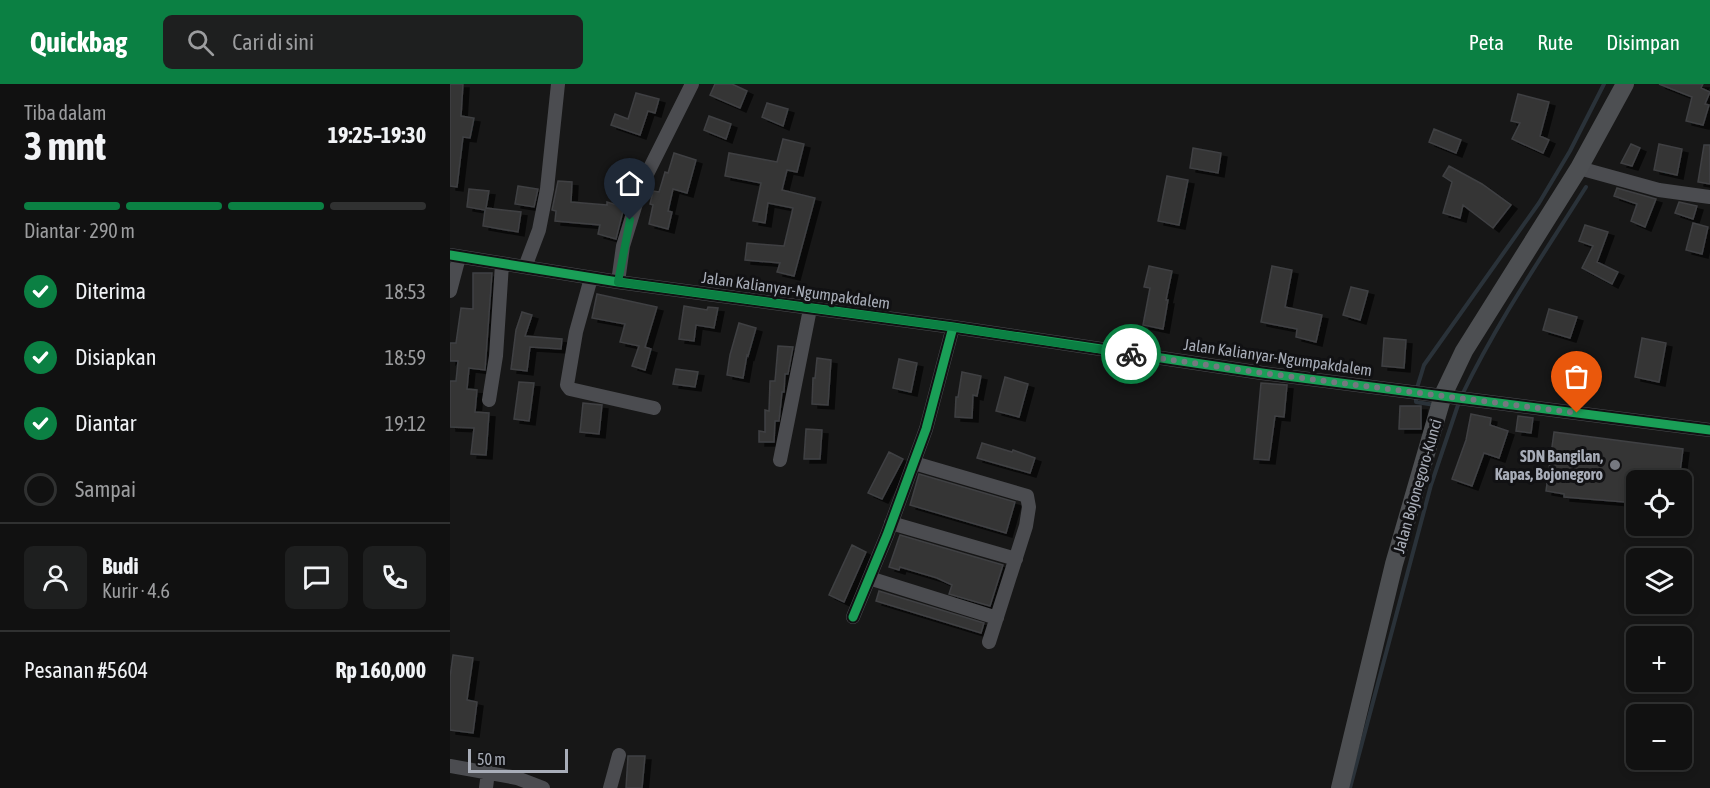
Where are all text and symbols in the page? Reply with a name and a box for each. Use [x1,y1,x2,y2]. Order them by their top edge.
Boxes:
search box [163,15,583,69]
text: Quickbag [30,26,127,58]
icon: search [184,26,217,59]
text: Cari di sini [232,29,314,55]
text: Peta [1469,30,1504,54]
text: Rute [1537,30,1573,54]
text: Disimpan [1606,30,1680,54]
text: Tiba dalam [24,101,106,124]
text: 19:25–19:30 [328,122,426,148]
text: 3 mnt [24,124,106,168]
pin [604,158,655,220]
icon: home [613,167,646,200]
text: Diantar · 290 m [24,219,135,242]
street label: Jalan Kalianyar-Ngumpakdalem [700,268,891,313]
icon: check [24,275,57,308]
text: Diterima [75,278,146,304]
text: 18:53 [385,280,426,303]
courier [1101,324,1161,384]
street label: Jalan Kalianyar-Ngumpakdalem [1182,335,1373,380]
icon: bike [1115,338,1148,371]
icon: check [24,341,57,374]
text: Disiapkan [75,344,156,370]
text: 18:59 [385,346,426,369]
pin [1551,351,1602,413]
icon: bag [1560,360,1593,393]
icon: check [24,407,57,440]
text: Diantar [75,410,136,436]
text: 19:12 [385,412,426,435]
street label: Jalan Bojonegoro-Kunci [1389,417,1446,555]
place label: SDN Bangilan, Kapas, Bojonegoro [1495,447,1603,483]
marker: SDN Bangilan, Kapas, Bojonegoro [1608,458,1622,472]
map controls [1626,470,1692,770]
button: locate [1626,470,1692,536]
text: Sampai [75,476,136,502]
button: person [24,546,87,609]
button: chat [285,546,348,609]
button: phone [363,546,426,609]
button: layers [1626,548,1692,614]
text: Budi [102,553,139,579]
text: Kurir · 4.6 [102,579,170,602]
button: + [1626,626,1692,692]
text: Pesanan #5604 [24,657,148,683]
text: Rp 160,000 [336,657,426,683]
button: − [1626,704,1692,770]
scale bar [468,746,568,774]
text: 50 m [477,750,506,768]

